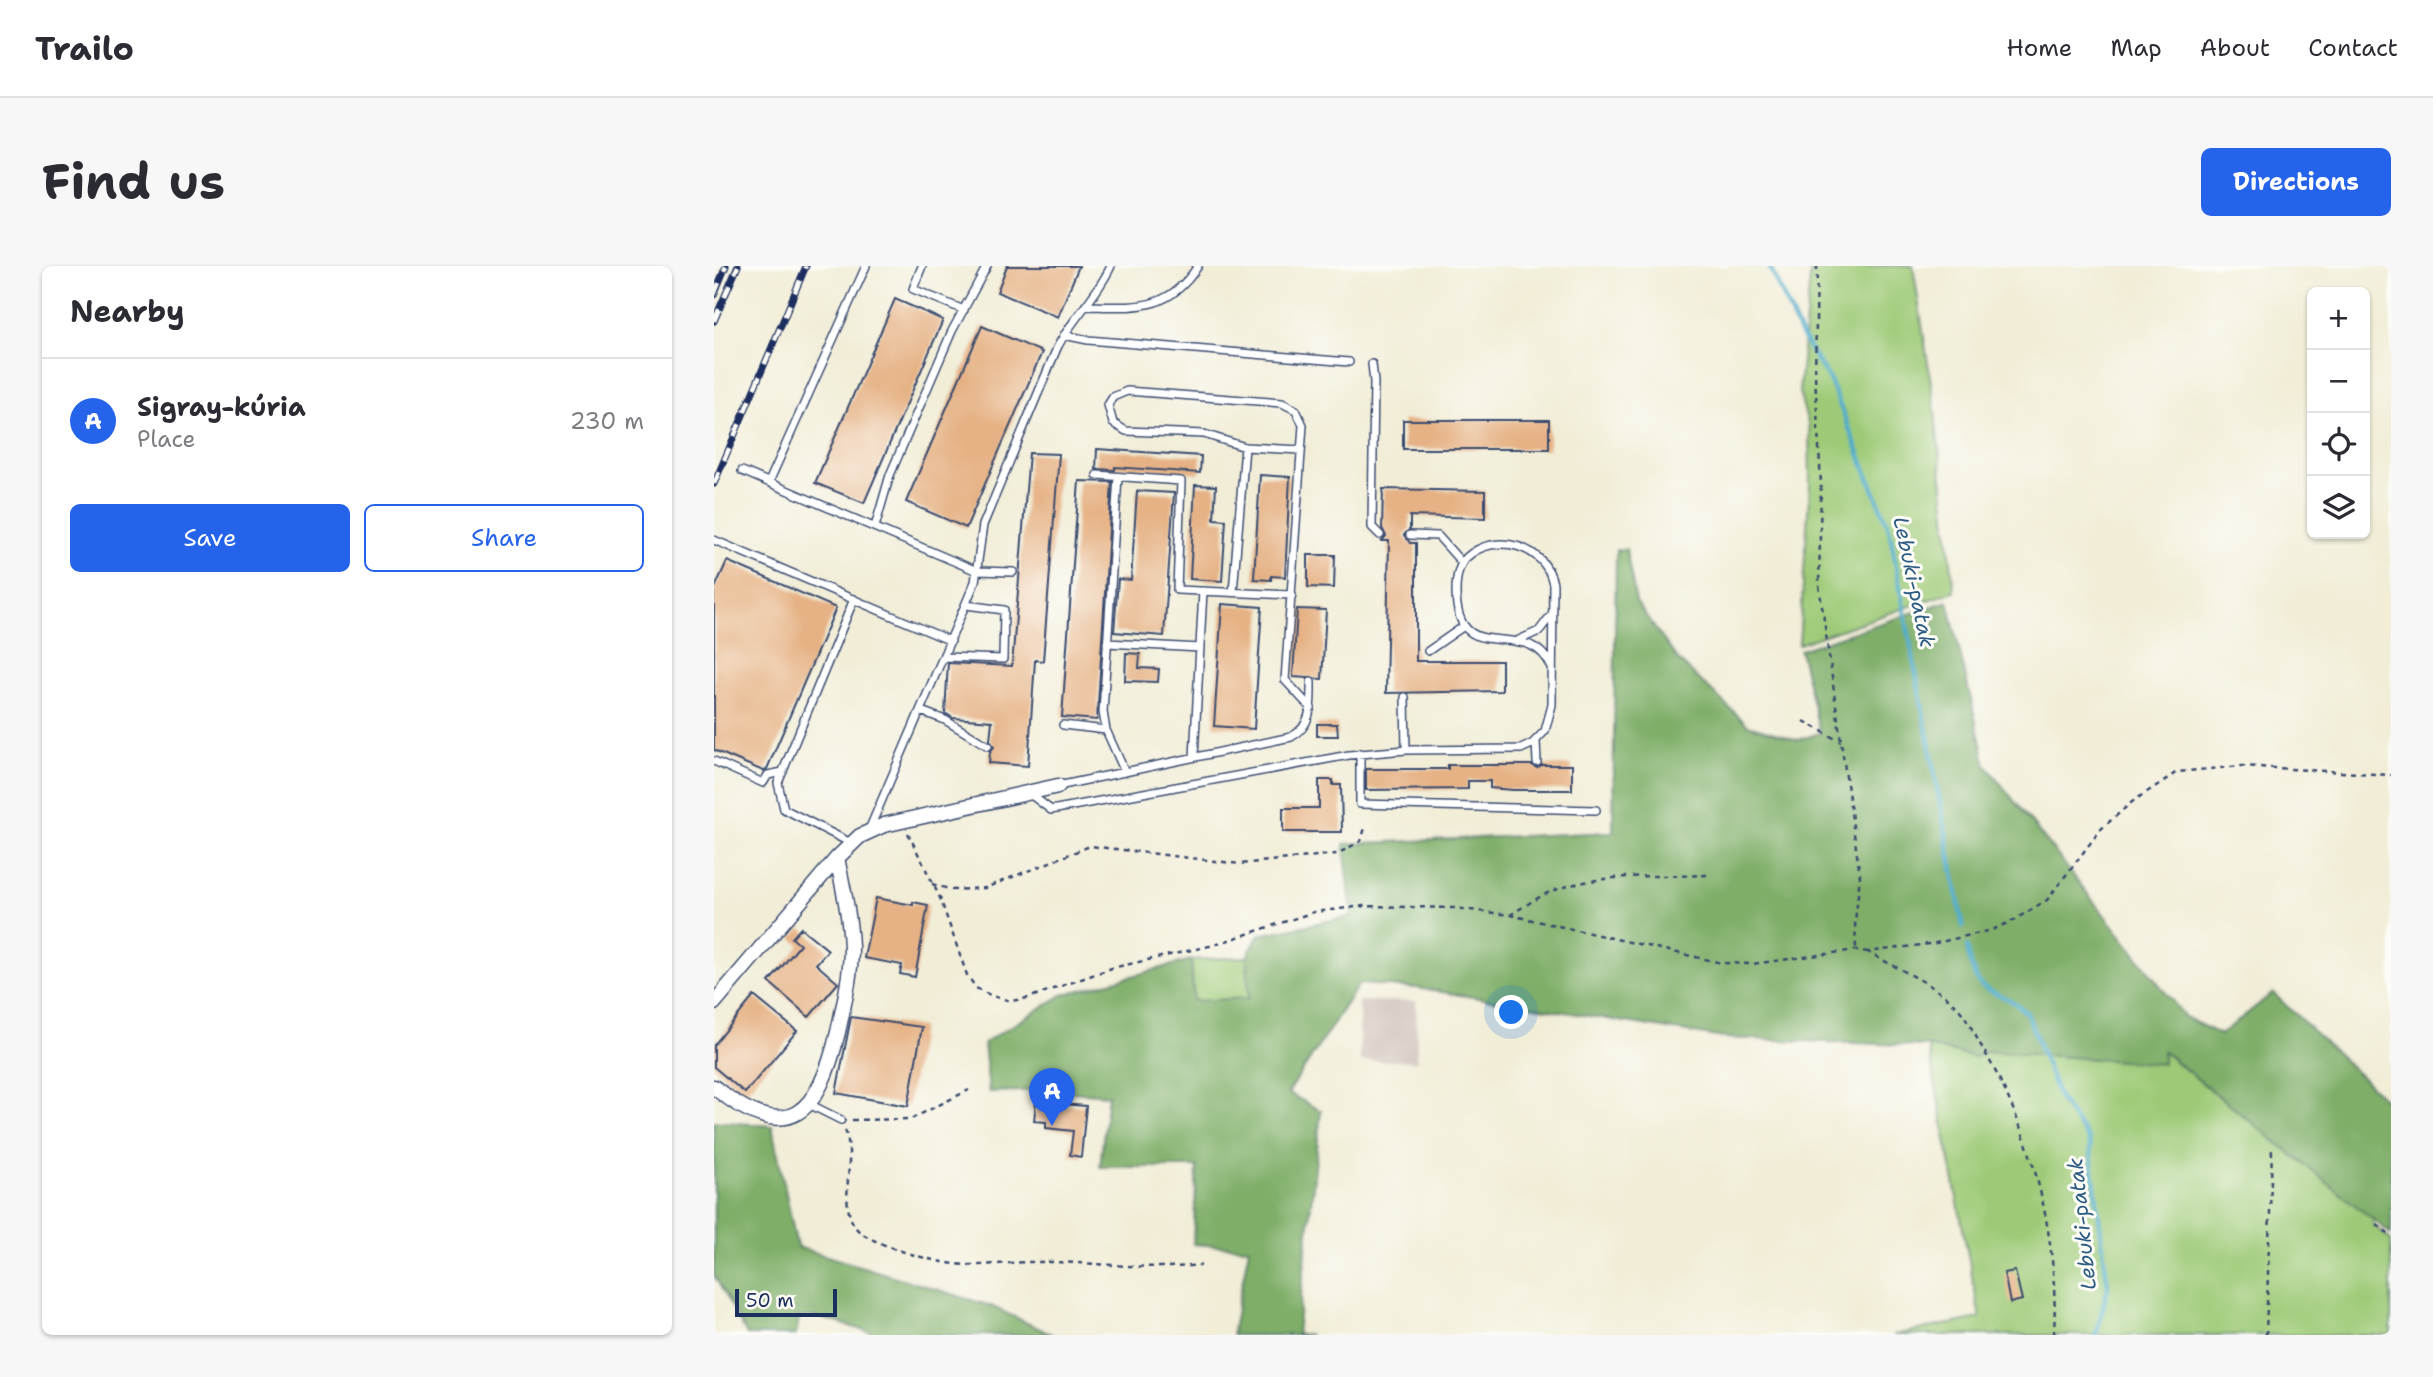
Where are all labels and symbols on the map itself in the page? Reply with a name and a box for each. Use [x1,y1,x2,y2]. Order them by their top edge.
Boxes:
water label: Lebuki-patak [1886,514,1942,650]
your location [1494,995,1528,1029]
pin: A [1029,1068,1075,1126]
water label: Lebuki-patak [2061,1156,2103,1292]
scale bar [735,1286,836,1318]

